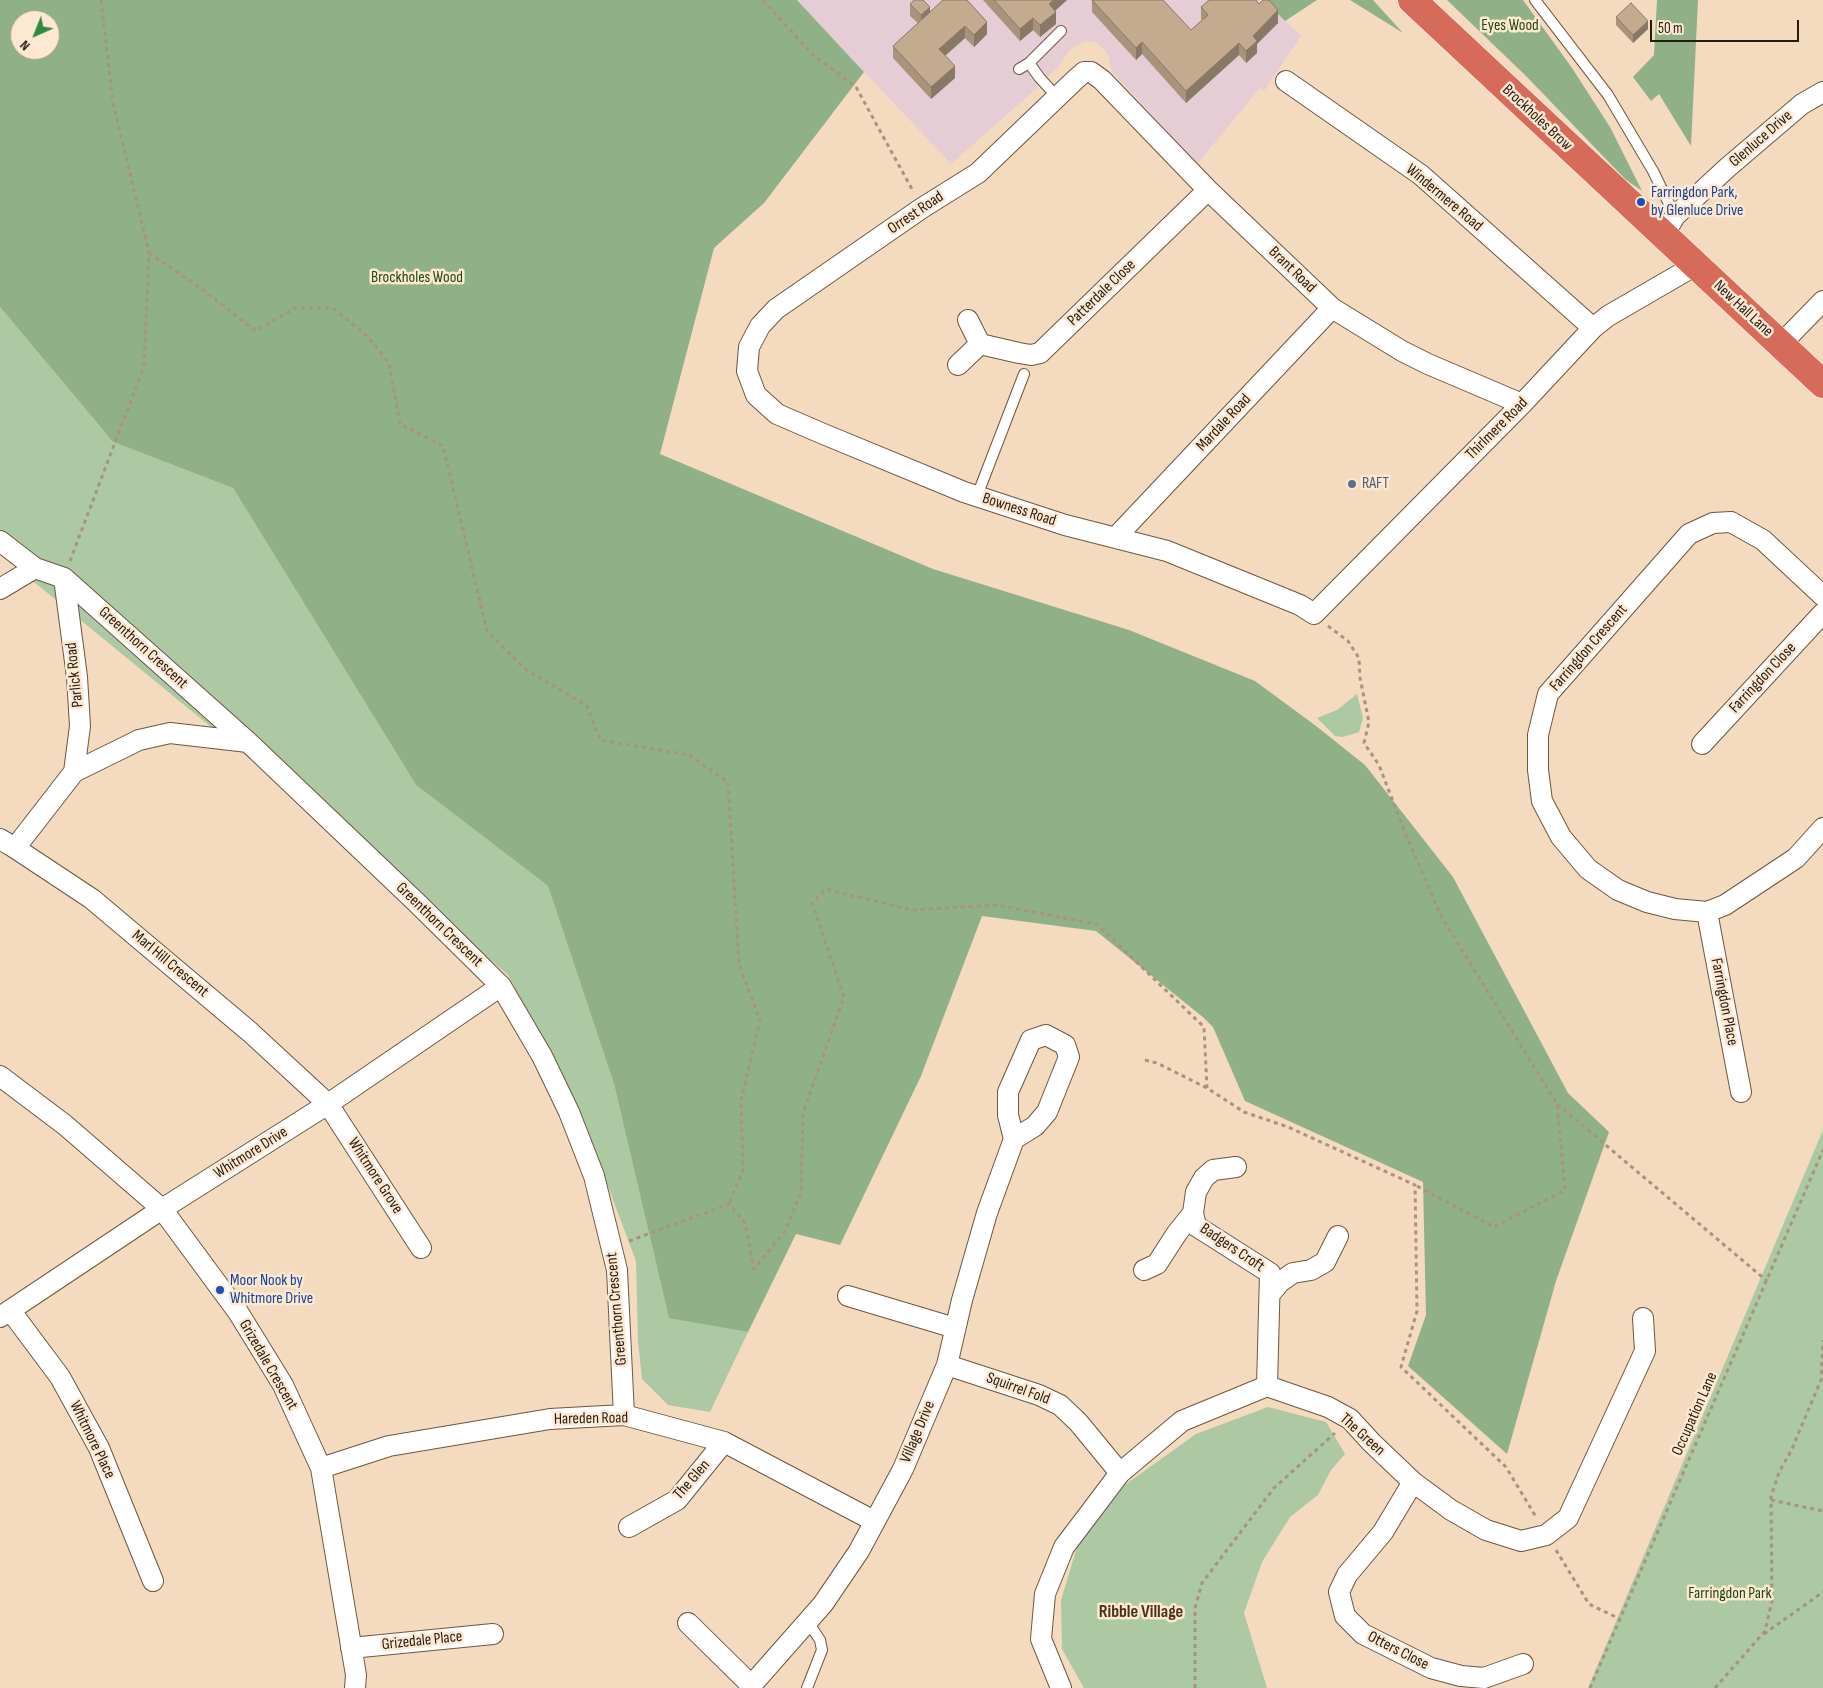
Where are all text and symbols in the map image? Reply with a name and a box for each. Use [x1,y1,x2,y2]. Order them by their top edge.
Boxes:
north arrow [10,10,60,60]
scale bar [1653,10,1802,42]
park label: Eyes Wood [1481,16,1539,36]
text: 50 m [1658,19,1683,38]
text: N [16,37,34,54]
street label: Brockholes Brow [1498,81,1576,155]
street label: Glenluce Drive [1726,106,1796,172]
street label: Windermere Road [1402,160,1486,236]
place label: Farringdon Park, by Glenluce Drive [1651,183,1743,221]
street label: Orrest Road [884,187,948,239]
marker: Farringdon Park, by Glenluce Drive [1635,196,1647,208]
street label: Brant Road [1264,243,1320,297]
street label: Patterdale Close [1064,256,1140,330]
park label: Brockholes Wood [371,268,463,288]
street label: New Hall Lane [1709,277,1777,341]
street label: Mardale Road [1193,390,1255,456]
street label: Thirlmere Road [1462,394,1532,464]
place label: RAFT [1362,474,1389,494]
marker: RAFT [1346,478,1358,490]
street label: Bowness Road [980,489,1058,531]
street label: Farringdon Crescent [1546,601,1632,695]
street label: Greenthorn Crescent [94,603,192,693]
street label: Farringdon Close [1725,639,1801,717]
street label: Parlick Road [62,642,88,708]
street label: Greenthorn Crescent [392,879,486,971]
street label: Marl Hill Crescent [128,926,212,1002]
street label: Farringdon Place [1706,957,1742,1047]
street label: Whitmore Drive [211,1123,291,1183]
street label: Whitmore Grove [343,1134,407,1218]
street label: Badgers Croft [1196,1219,1268,1277]
street label: Greenthorn Crescent [602,1252,632,1366]
place label: Moor Nook by Whitmore Drive [230,1271,313,1309]
marker: Moor Nook by Whitmore Drive [214,1284,226,1296]
street label: Grizedale Crescent [234,1316,302,1414]
street label: Squirrel Fold [984,1369,1052,1409]
street label: Occupation Lane [1668,1369,1722,1459]
street label: Whitmore Place [65,1398,119,1482]
street label: Village Drive [896,1398,940,1466]
street label: Hareden Road [554,1409,628,1429]
street label: The Green [1335,1410,1389,1460]
street label: The Glen [670,1456,714,1504]
park label: Farringdon Park [1688,1584,1772,1604]
district label: Ribble Village [1099,1601,1183,1623]
street label: Grizedale Place [381,1627,463,1655]
street label: Otters Close [1364,1627,1432,1675]

